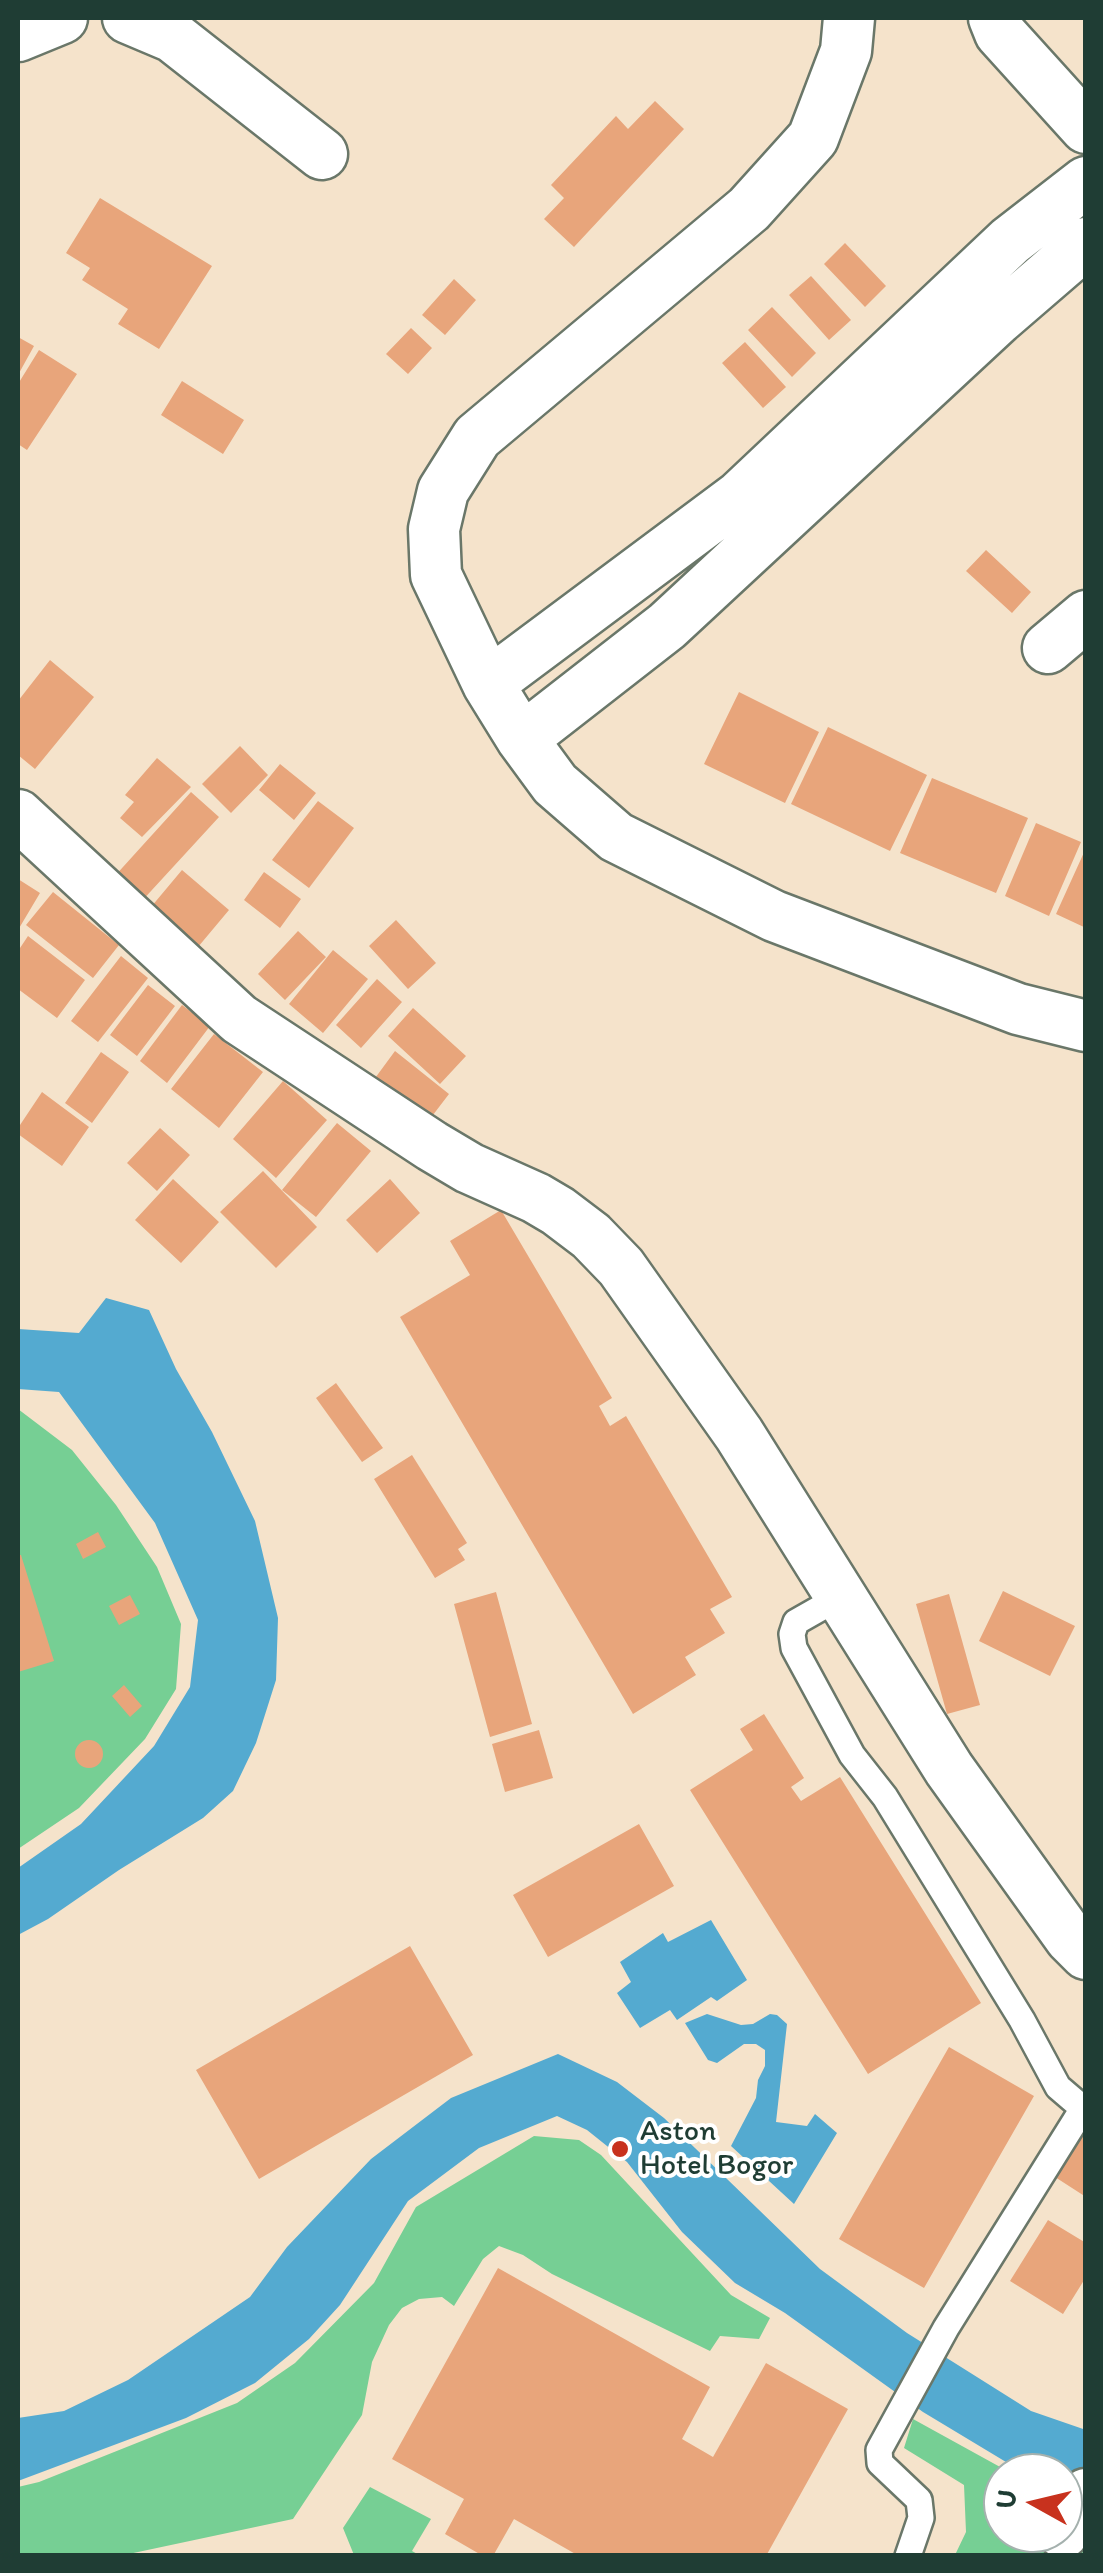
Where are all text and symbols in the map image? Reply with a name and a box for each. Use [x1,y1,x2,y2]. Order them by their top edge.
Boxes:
place label: Aston Hotel Bogor [640,2114,793,2184]
marker: Aston Hotel Bogor [609,2138,631,2160]
north arrow [983,2453,1083,2553]
text: U [987,2488,1023,2511]

